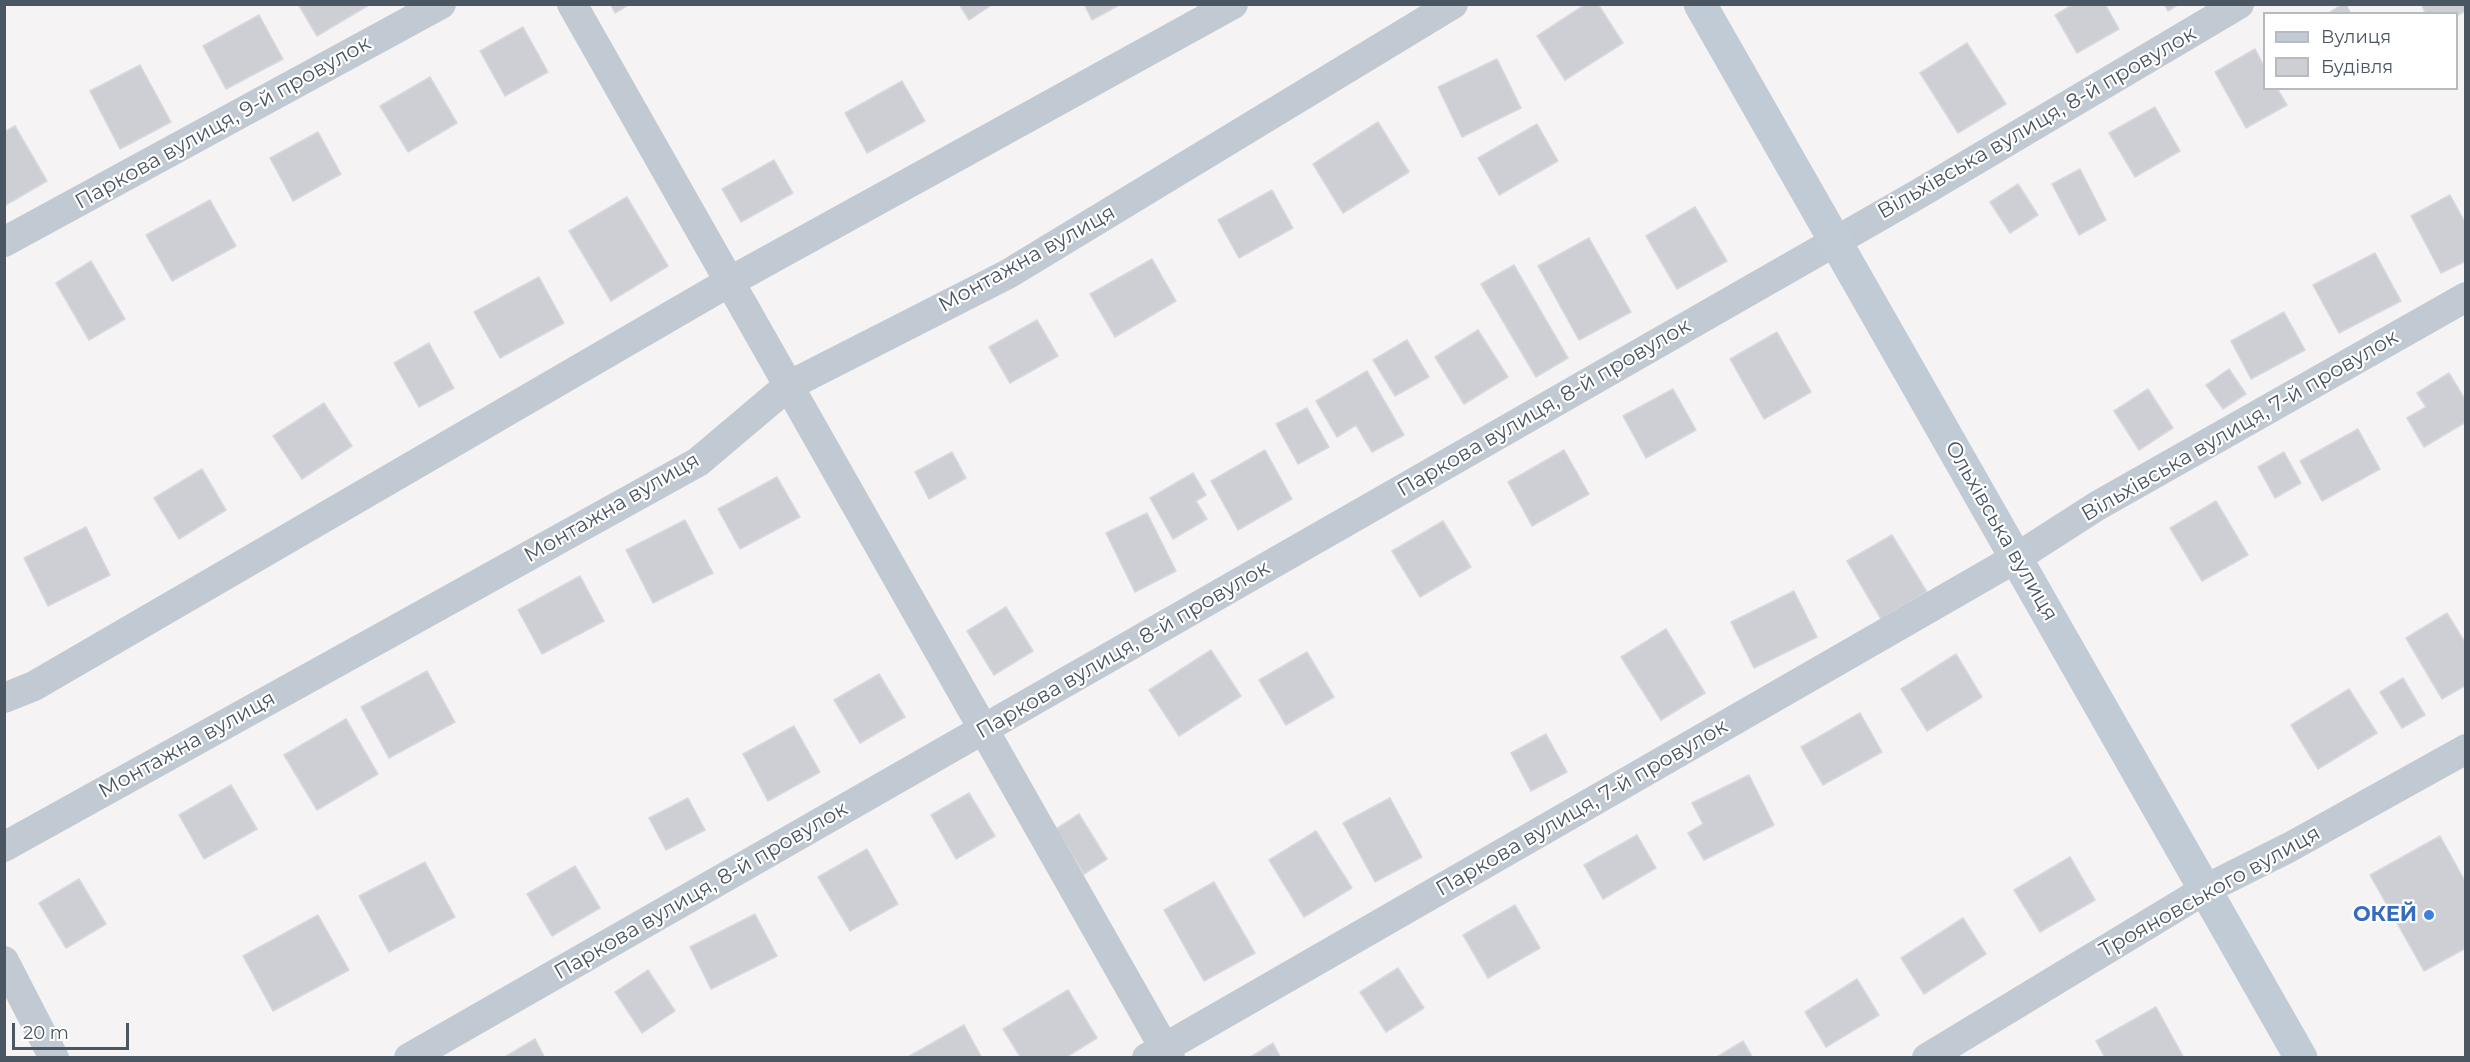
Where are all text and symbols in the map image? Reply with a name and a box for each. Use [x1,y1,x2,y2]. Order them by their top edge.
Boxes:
legend [2263,12,2458,90]
street label: Вільхівська вулиця, 8-й провулок [1873,21,2201,225]
text: Вулиця [2321,26,2391,48]
street label: Паркова вулиця, 9-й провулок [71,31,375,215]
text: Будівля [2321,56,2393,78]
street label: Монтажна вулиця [934,200,1120,318]
street label: Паркова вулиця, 8-й провулок [1393,313,1695,503]
street label: Вільхівська вулиця, 7-й провулок [2077,325,2403,527]
street label: Ольхівська вулиця [1939,437,2063,625]
street label: Монтажна вулиця [520,448,704,568]
street label: Паркова вулиця, 8-й провулок [972,555,1274,745]
street label: Монтажна вулиця [94,686,280,804]
street label: Паркова вулиця, 7-й провулок [1432,714,1732,902]
street label: Паркова вулиця, 8-й провулок [550,796,852,986]
street label: Трояновського вулиця [2095,821,2325,963]
place label: ОКЕЙ [2353,902,2417,928]
marker: ОКЕЙ [2422,908,2436,922]
scale bar [15,1011,132,1049]
text: 20 m [23,1022,69,1044]

